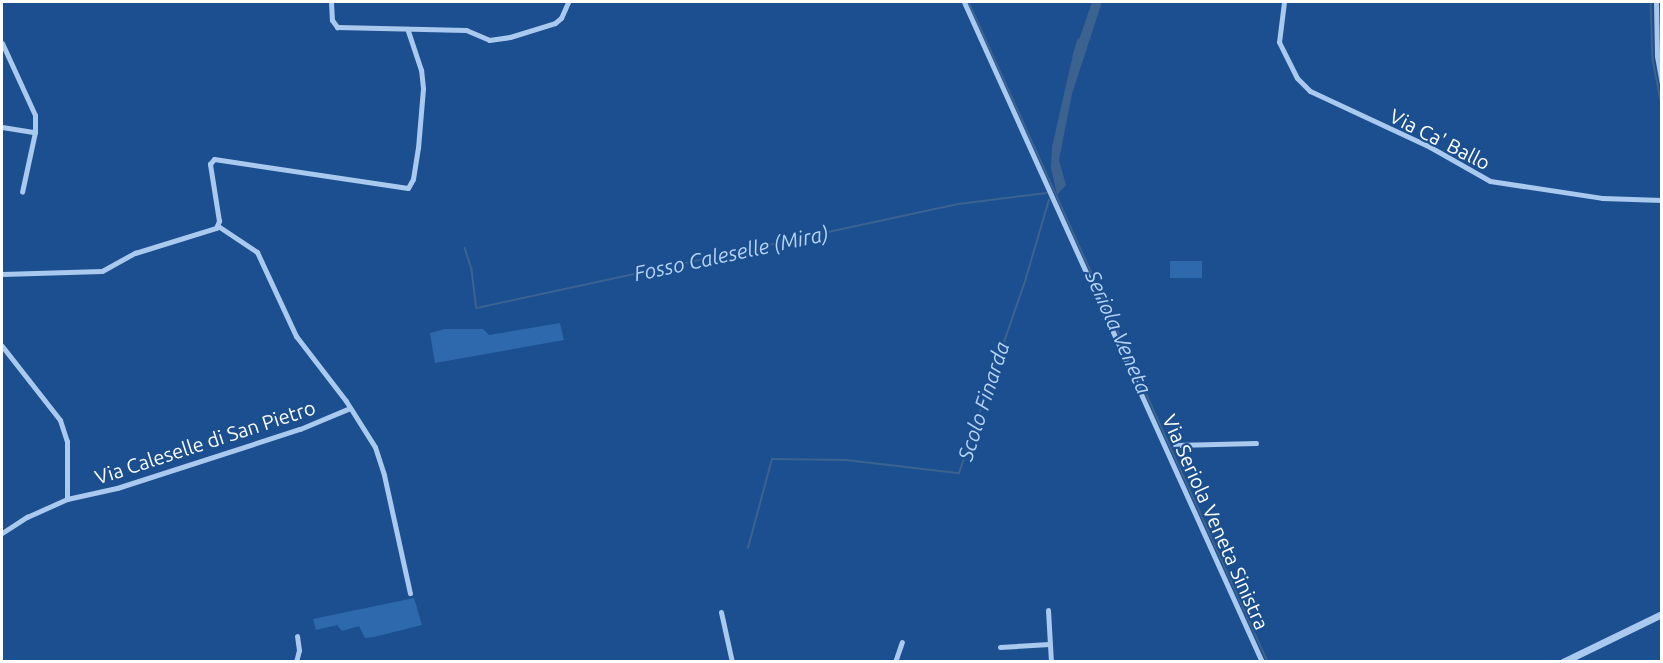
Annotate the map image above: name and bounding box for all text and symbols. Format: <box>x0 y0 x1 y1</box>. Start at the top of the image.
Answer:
street label: Via Ca' Ballo <box>1386 103 1494 175</box>
water label: Fosso Caleselle (Mira) <box>631 220 831 286</box>
water label: Seriola Veneta <box>1081 266 1157 398</box>
water label: Scolo Finarda <box>952 338 1014 464</box>
street label: Via Caleselle di San Pietro <box>92 395 318 489</box>
street label: Via Seriola Veneta Sinistra <box>1158 411 1274 633</box>

